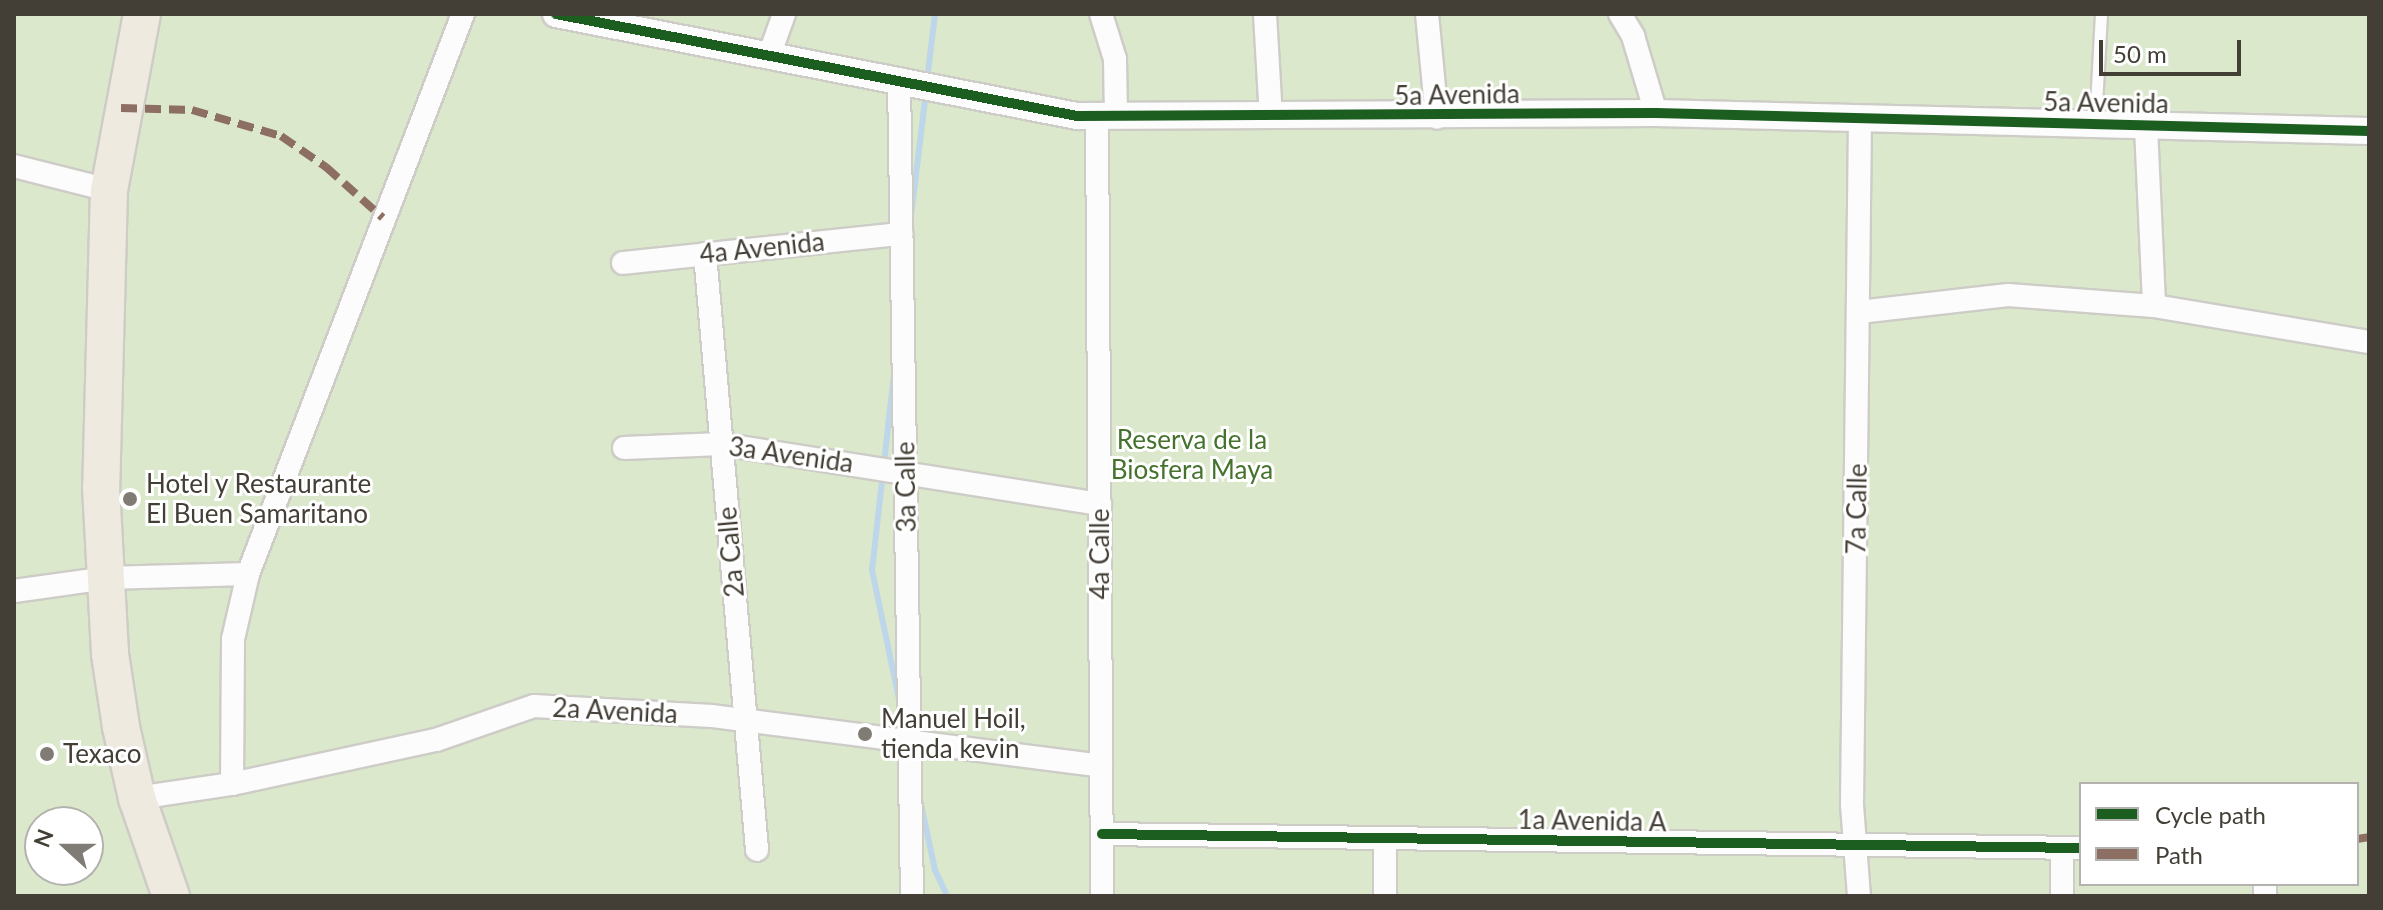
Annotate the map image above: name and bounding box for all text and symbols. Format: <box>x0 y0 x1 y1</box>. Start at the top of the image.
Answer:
scale bar <box>2103 24 2245 74</box>
text: 50 m <box>2113 39 2167 68</box>
street label: 5a Avenida <box>1394 78 1520 112</box>
street label: 5a Avenida <box>2043 86 2169 120</box>
street label: 4a Avenida <box>698 226 826 270</box>
park label: Reserva de la Biosfera Maya <box>1111 424 1273 486</box>
street label: 3a Avenida <box>726 431 856 479</box>
street label: 3a Calle <box>890 441 922 533</box>
street label: 7a Calle <box>1841 463 1873 555</box>
place label: Hotel y Restaurante El Buen Samaritano <box>146 468 372 530</box>
marker: Hotel y Restaurante El Buen Samaritano <box>121 490 139 508</box>
street label: 2a Calle <box>711 505 751 599</box>
street label: 4a Calle <box>1084 509 1116 599</box>
street label: 2a Avenida <box>551 692 679 730</box>
place label: Manuel Hoil, tienda kevin <box>881 703 1026 764</box>
marker: Manuel Hoil, tienda kevin <box>856 725 874 743</box>
place label: Texaco <box>63 738 142 770</box>
marker: Texaco <box>38 745 56 763</box>
legend <box>2079 782 2359 886</box>
text: Cycle path <box>2155 800 2266 829</box>
street label: 1a Avenida A <box>1516 804 1668 838</box>
north arrow <box>24 806 104 886</box>
text: N <box>27 825 59 851</box>
text: Path <box>2155 840 2203 869</box>

